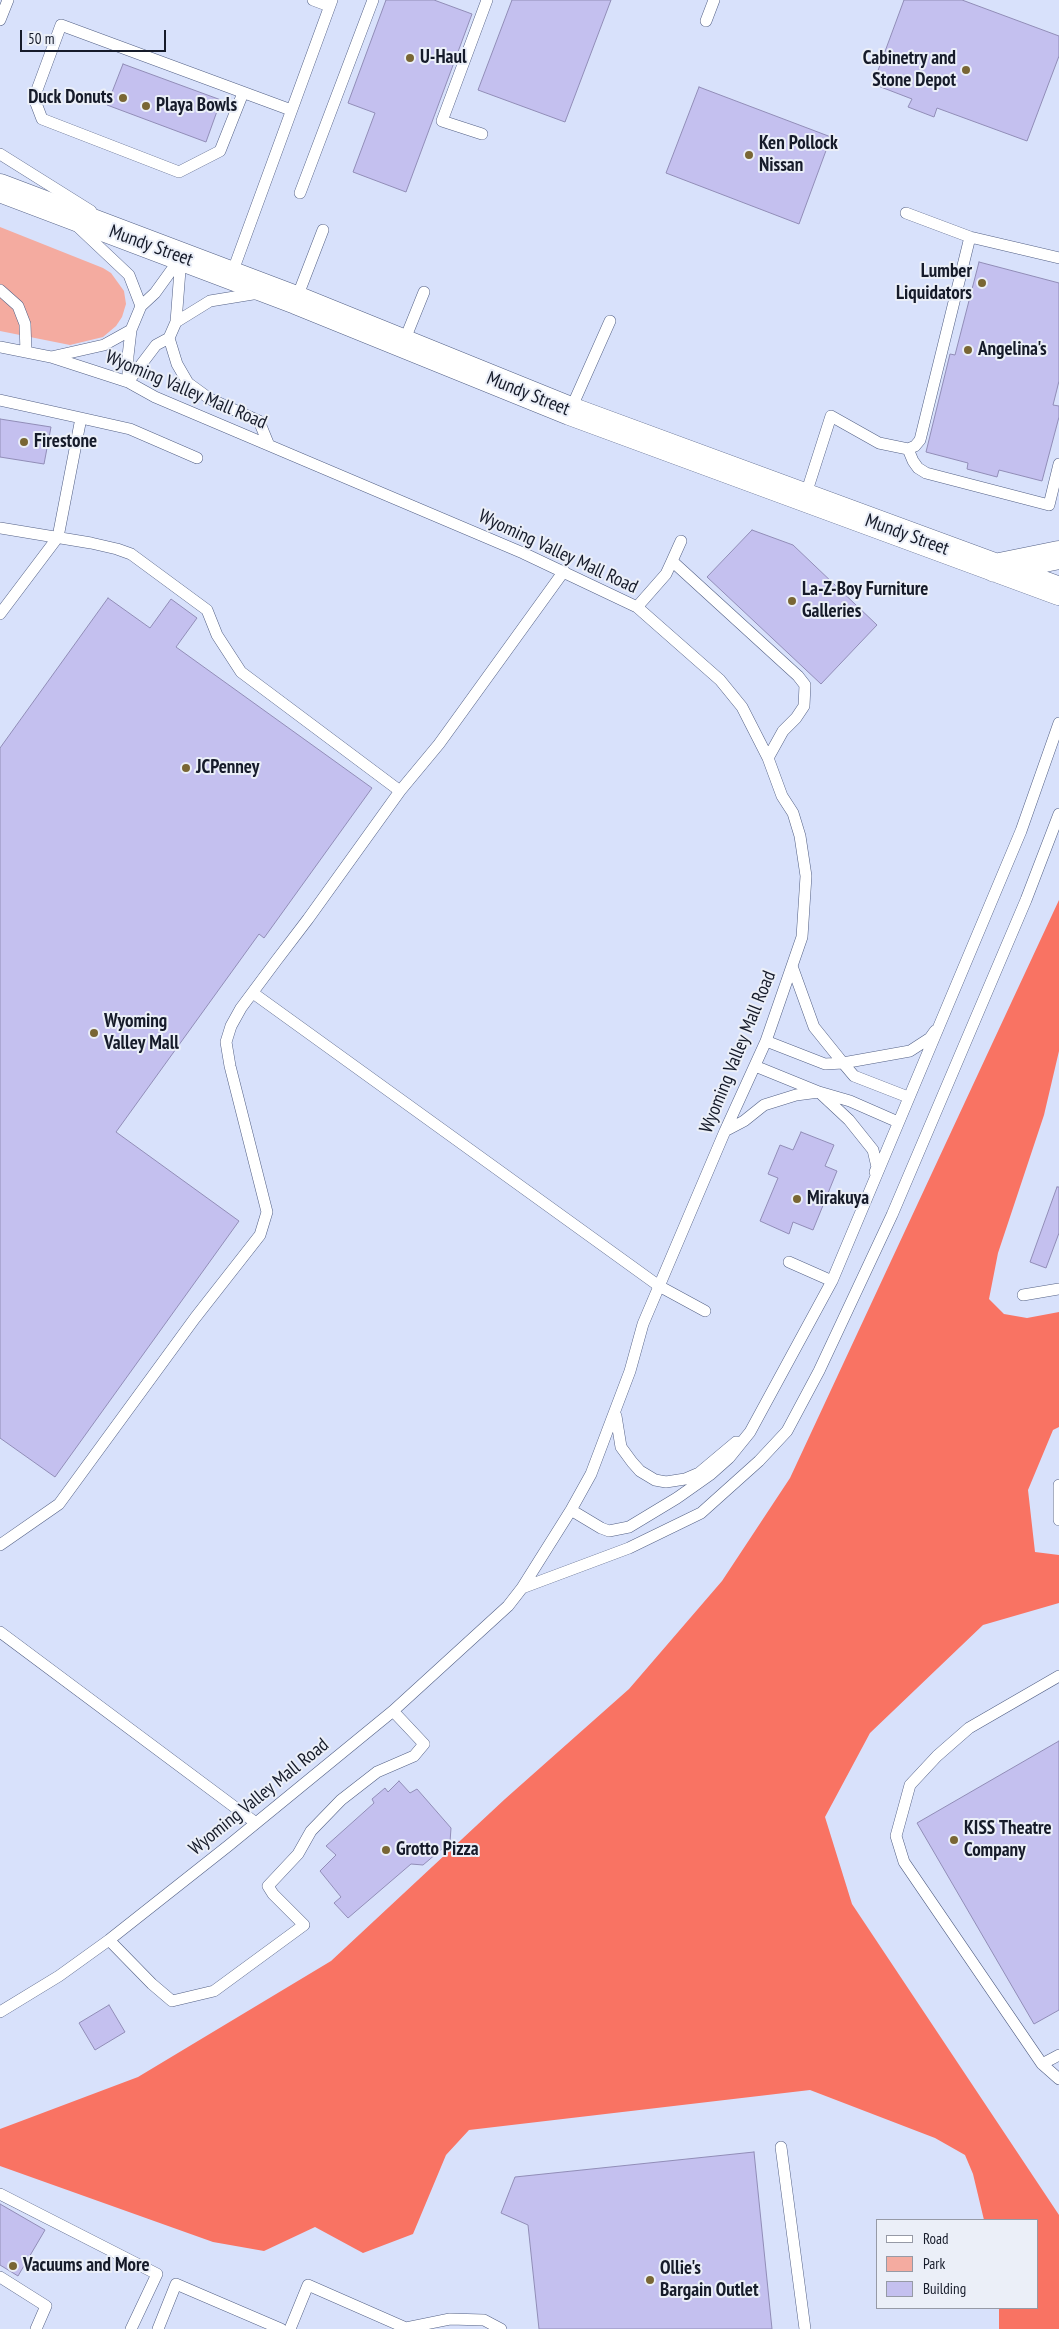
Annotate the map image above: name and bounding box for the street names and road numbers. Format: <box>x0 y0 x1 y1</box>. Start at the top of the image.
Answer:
street label: Mundy Street <box>106 220 196 272</box>
street label: Wyoming Valley Mall Road <box>102 346 270 434</box>
street label: Mundy Street <box>483 367 573 421</box>
street label: Wyoming Valley Mall Road <box>475 505 641 599</box>
street label: Mundy Street <box>862 509 952 561</box>
street label: Wyoming Valley Mall Road <box>695 967 781 1137</box>
street label: Wyoming Valley Mall Road <box>185 1734 333 1860</box>

